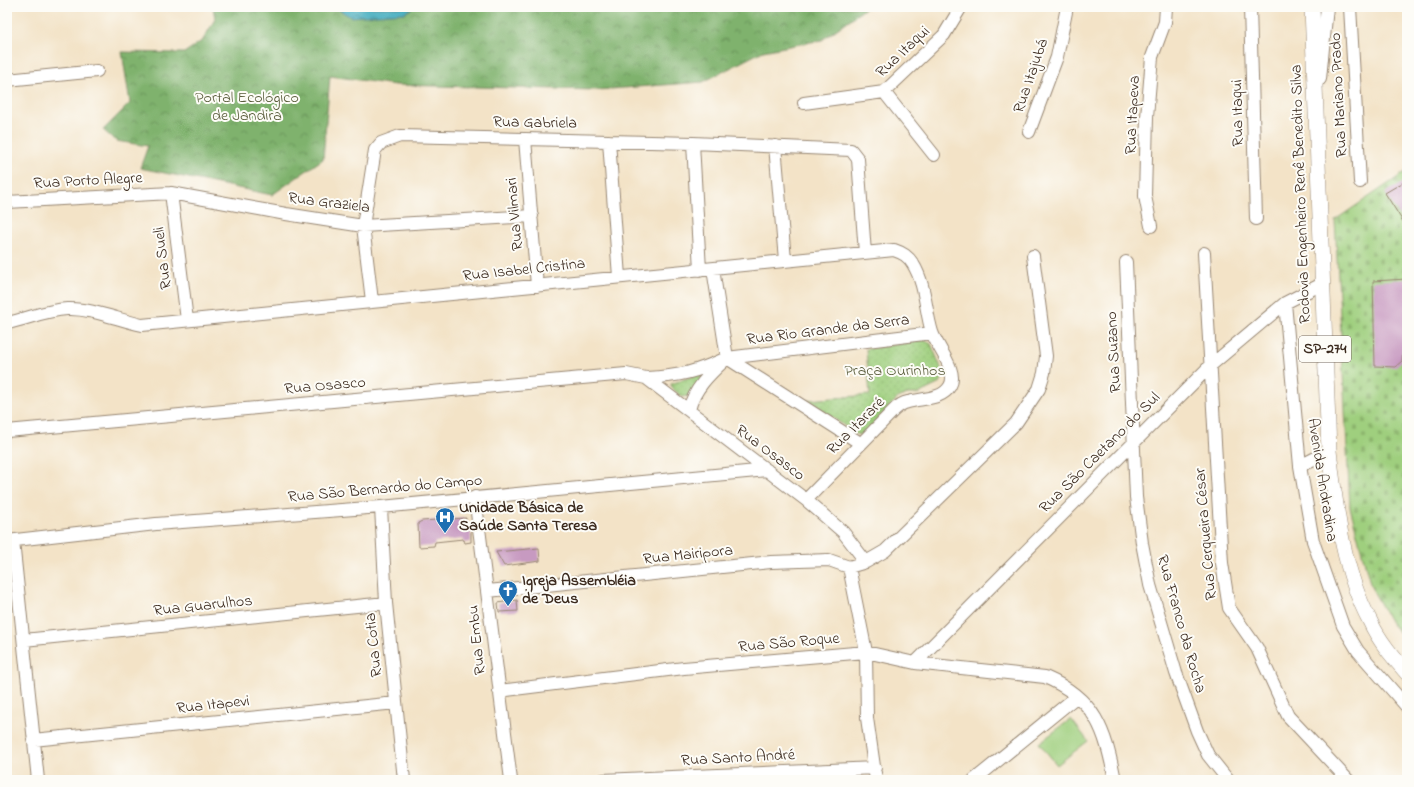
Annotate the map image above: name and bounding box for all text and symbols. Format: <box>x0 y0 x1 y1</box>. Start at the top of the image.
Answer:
street label: Rua Itaqui <box>870 20 936 84</box>
street label: Rua Mariano Prado <box>1324 32 1354 158</box>
street label: Rua Itajubá <box>1007 36 1055 116</box>
street label: Rodovia Engenheiro Renê Benedito Silva <box>1284 64 1318 324</box>
street label: Rua Itapeva <box>1119 75 1147 155</box>
street label: Rua Itaqui <box>1225 79 1251 147</box>
park label: Portal Ecológico de Jandira <box>195 86 299 128</box>
street label: Rua Gabriela <box>493 110 577 136</box>
street label: Rua Porto Alegre <box>33 166 144 196</box>
street label: Rua Vilmari <box>500 176 530 252</box>
street label: Rua Graziela <box>287 186 371 220</box>
street label: Rua Sueli <box>147 225 179 291</box>
street label: Rua Isabel Cristina <box>462 252 586 288</box>
street label: Rua Rio Grande da Serra <box>745 308 911 352</box>
street label: Rua Suzano <box>1100 311 1128 393</box>
road number: SP-274 <box>1299 336 1351 362</box>
park label: Praça Ourinhos <box>844 359 946 383</box>
street label: Rua Osasco <box>283 370 367 402</box>
street label: Rua São Caetano do Sul <box>1034 387 1166 519</box>
street label: Rua Itararé <box>821 391 891 461</box>
street label: Avenida Andradina <box>1300 416 1344 544</box>
street label: Rua Osasco <box>730 419 810 487</box>
street label: Rua Cerqueira César <box>1188 467 1224 601</box>
street label: Rua São Bernardo do Campo <box>287 469 483 509</box>
place label: Unidade Básica de Saúde Santa Teresa <box>459 496 598 538</box>
hospital icon: Unidade Básica de Saúde Santa Teresa <box>434 506 456 534</box>
street label: Rua Mairipora <box>642 538 734 572</box>
street label: Rua Franco da Rocha <box>1150 552 1212 696</box>
place label: Igreja Assembléia de Deus <box>522 569 636 611</box>
church icon: Igreja Assembléia de Deus <box>497 579 519 607</box>
street label: Rua Guarulhos <box>152 589 254 623</box>
street label: Rua Embu <box>461 604 493 676</box>
street label: Rua Cotia <box>359 612 389 678</box>
street label: Rua São Roque <box>737 627 841 659</box>
street label: Rua Itapevi <box>175 689 251 721</box>
street label: Rua Santo André <box>680 743 796 773</box>

